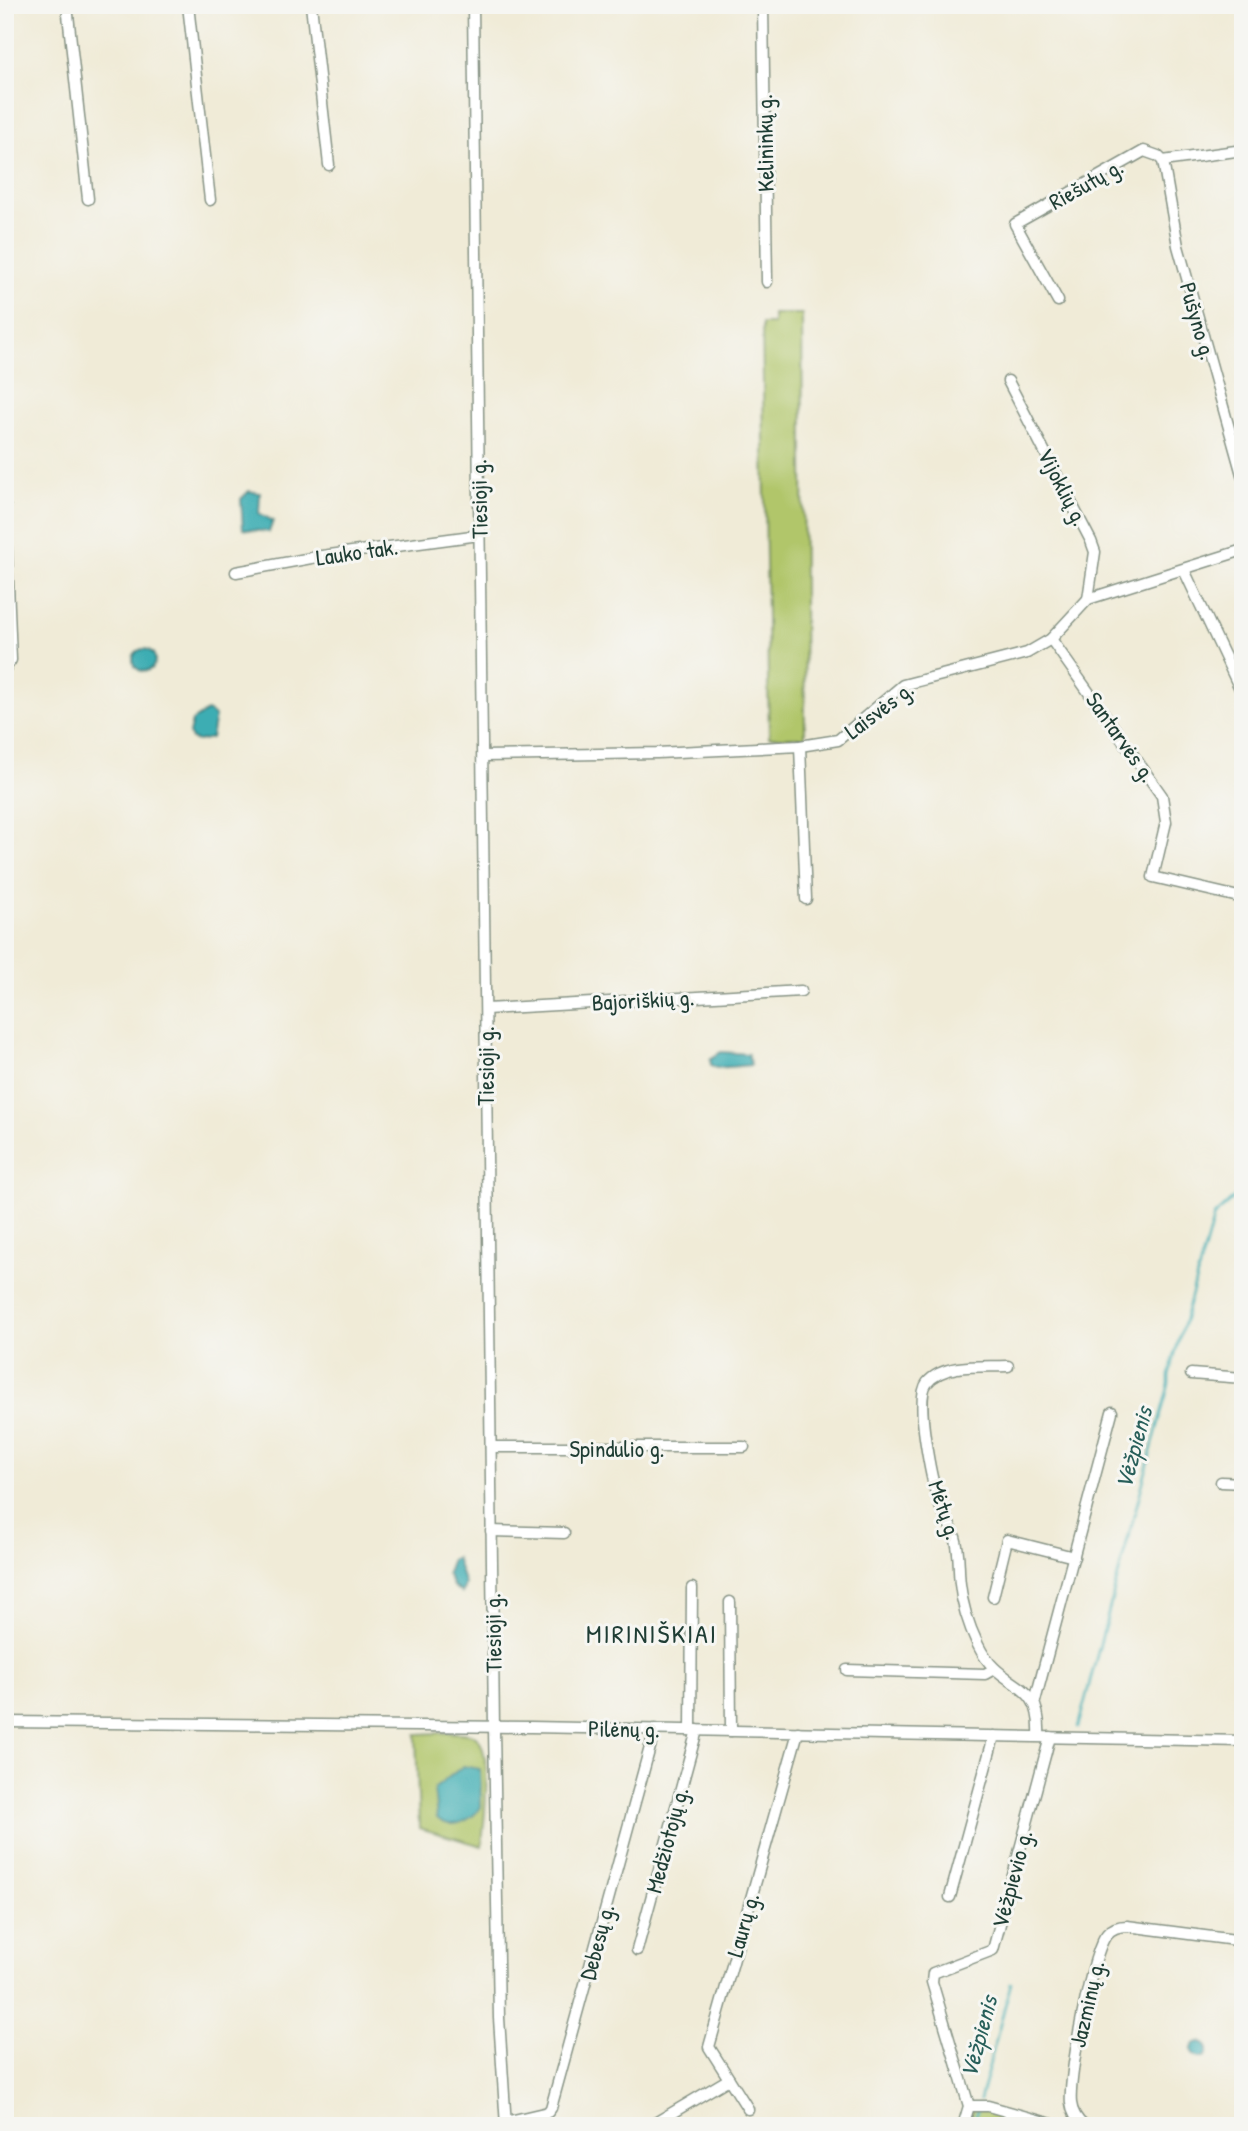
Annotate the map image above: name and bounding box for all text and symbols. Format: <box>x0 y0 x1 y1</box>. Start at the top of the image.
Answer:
street label: Kelininkų g. <box>748 94 781 192</box>
street label: Riešutų g. <box>1043 151 1128 217</box>
street label: Pušyno g. <box>1173 279 1224 363</box>
street label: Vijoklių g. <box>1031 443 1096 531</box>
street label: Tiesioji g. <box>462 459 495 539</box>
street label: Lauko tak. <box>314 530 400 573</box>
street label: Laisvės g. <box>838 673 920 746</box>
street label: Santarvės g. <box>1079 685 1164 788</box>
street label: Bajoriškių g. <box>591 981 695 1018</box>
street label: Tiesioji g. <box>470 1026 501 1106</box>
water label: Vėžpienis <box>1107 1400 1161 1493</box>
street label: Spindulio g. <box>569 1433 665 1464</box>
street label: Mėtų g. <box>921 1476 970 1543</box>
street label: Tiesioji g. <box>476 1593 509 1673</box>
district label: MIRINIŠKIAI <box>586 1616 718 1651</box>
street label: Pilėnų g. <box>588 1712 660 1745</box>
street label: Medžiotojų g. <box>638 1784 696 1896</box>
street label: Vėžpievio g. <box>984 1826 1039 1931</box>
street label: Laurų g. <box>719 1889 766 1961</box>
street label: Debesų g. <box>572 1901 621 1983</box>
street label: Jazminų g. <box>1061 1957 1112 2050</box>
water label: Vėžpienis <box>952 1989 1006 2082</box>

